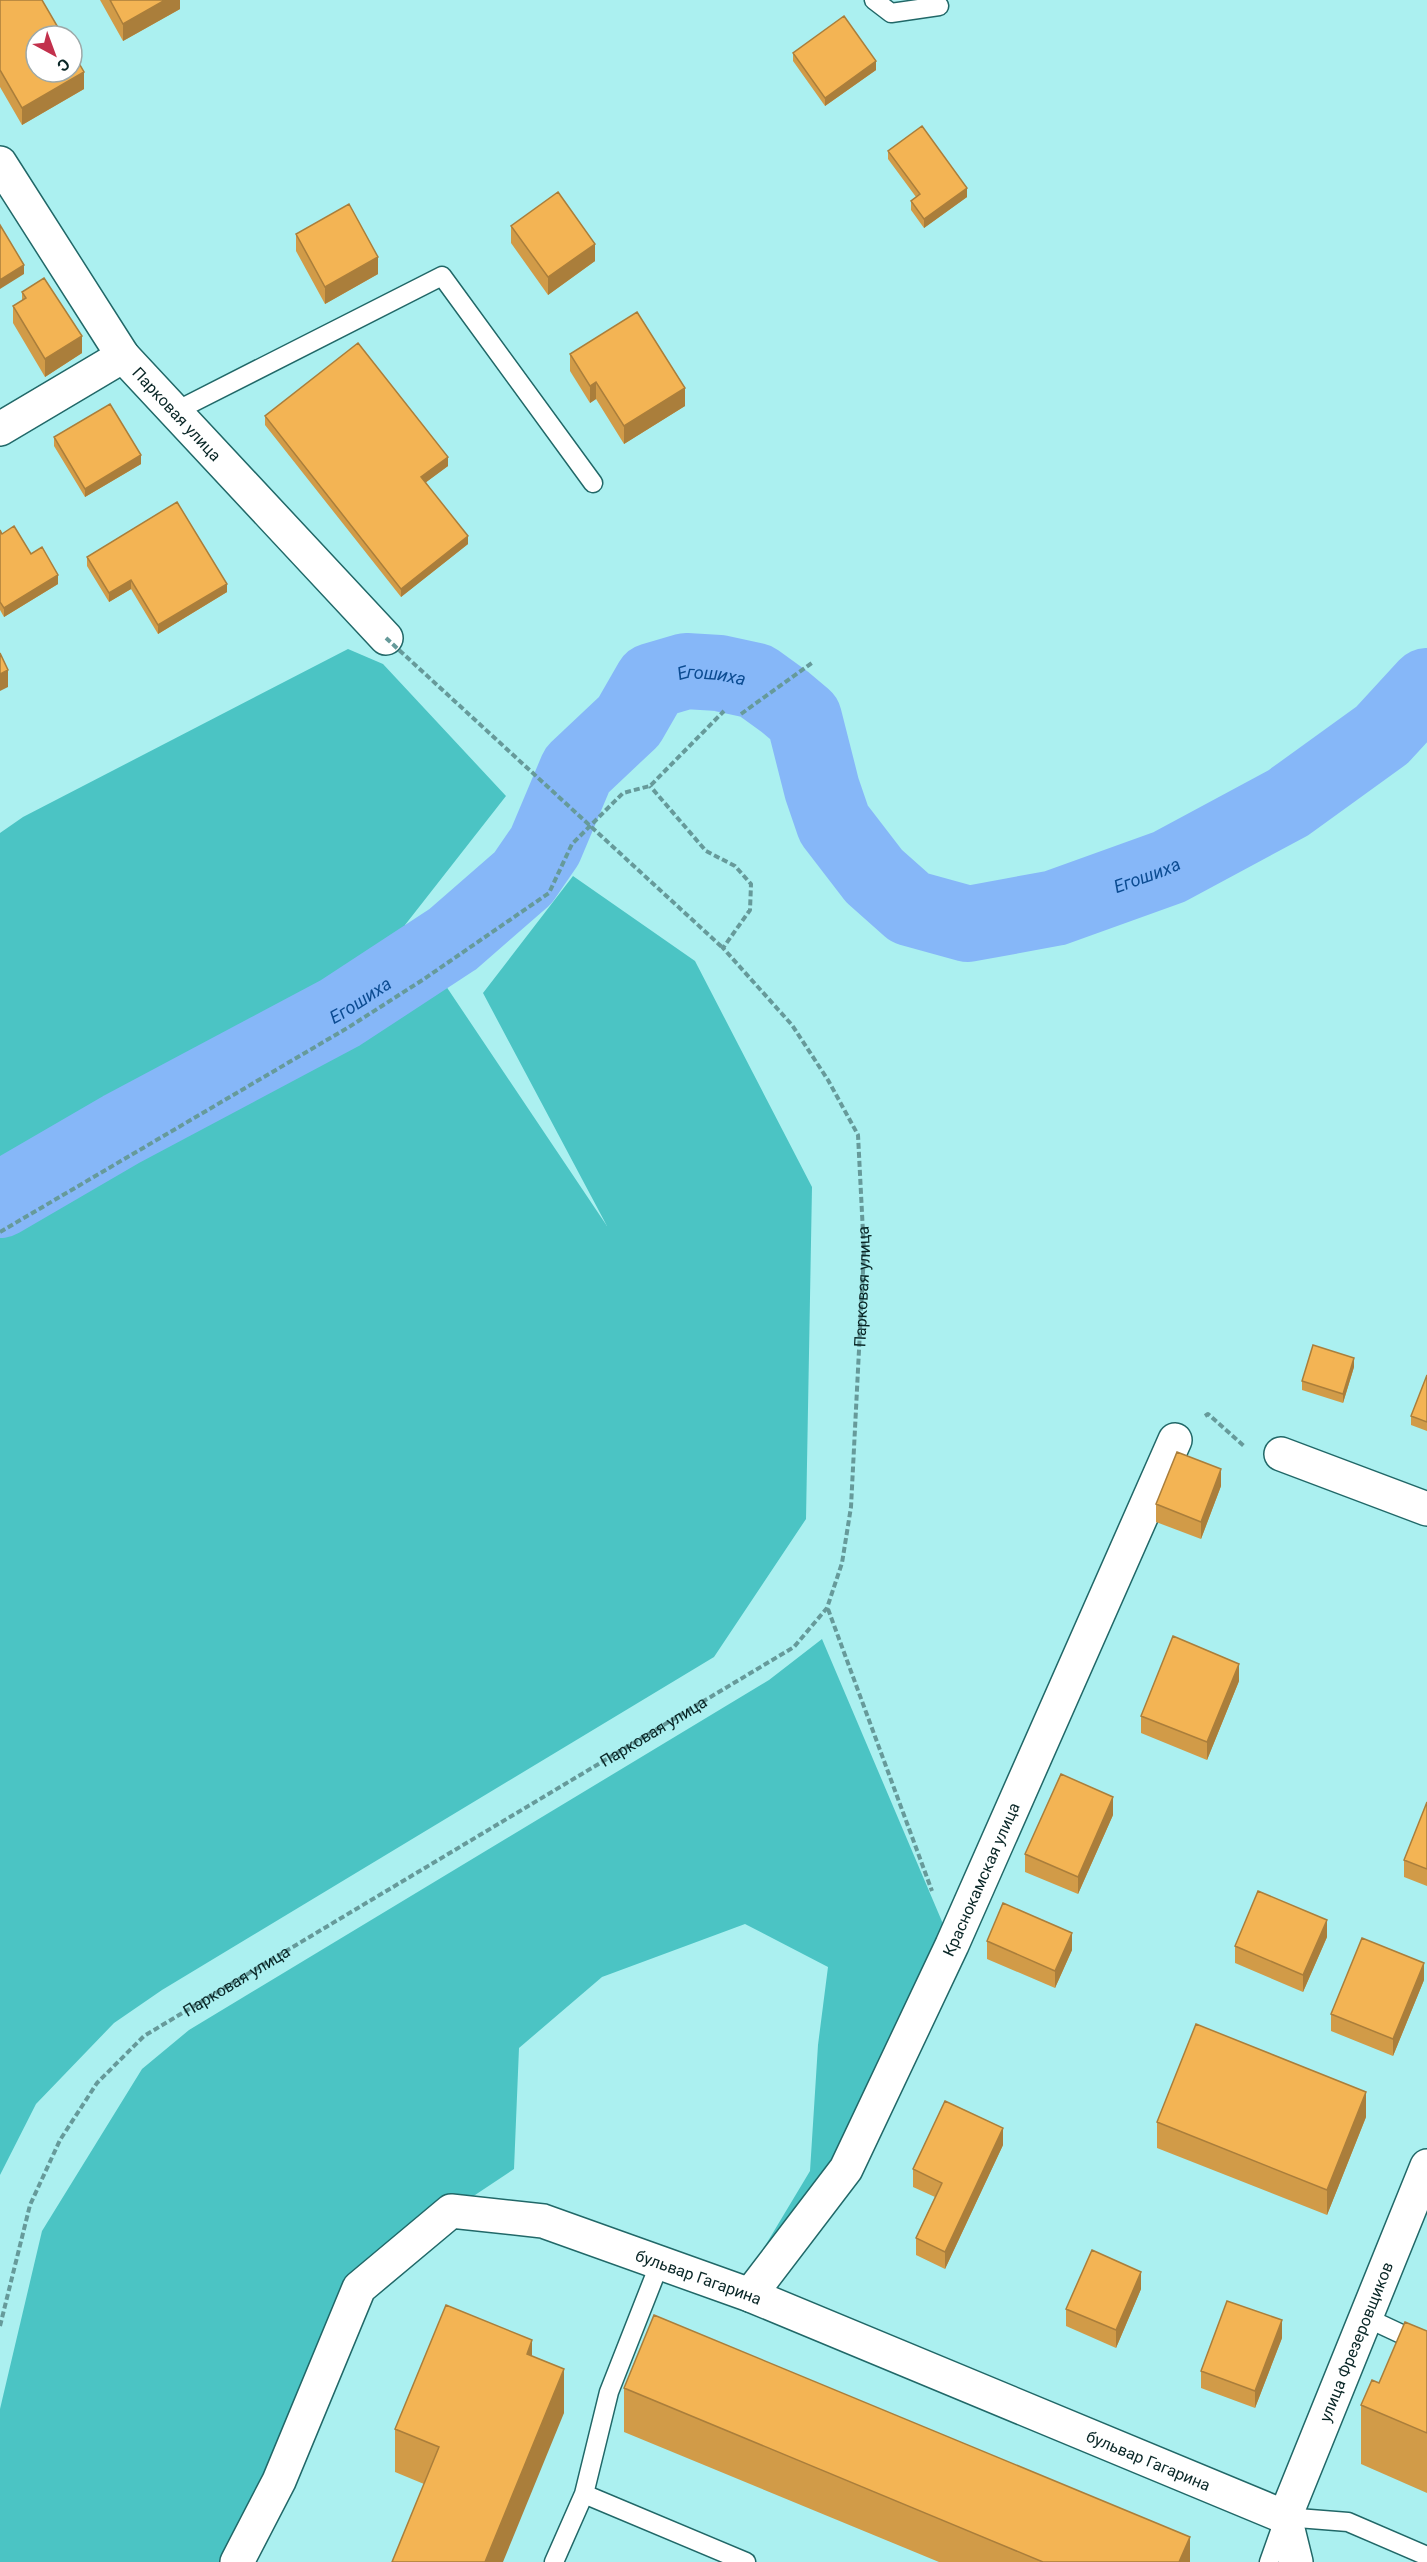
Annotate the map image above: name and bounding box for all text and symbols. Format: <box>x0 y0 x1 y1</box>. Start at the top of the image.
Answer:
north arrow <box>24 24 84 84</box>
text: С <box>53 54 74 76</box>
street label: Парковая улица <box>129 363 225 465</box>
water label: Егошиха <box>674 660 748 689</box>
water label: Егошиха <box>1110 853 1184 897</box>
water label: Егошиха <box>326 972 395 1027</box>
street label: Парковая улица <box>850 1226 874 1348</box>
street label: Парковая улица <box>596 1692 710 1771</box>
street label: Краснокамская улица <box>939 1799 1023 1959</box>
street label: Парковая улица <box>179 1942 293 2020</box>
street label: бульвар Гагарина <box>633 2245 764 2308</box>
street label: улица Фрезеровщиков <box>1315 2259 1397 2425</box>
street label: бульвар Гагарина <box>1084 2426 1213 2495</box>

